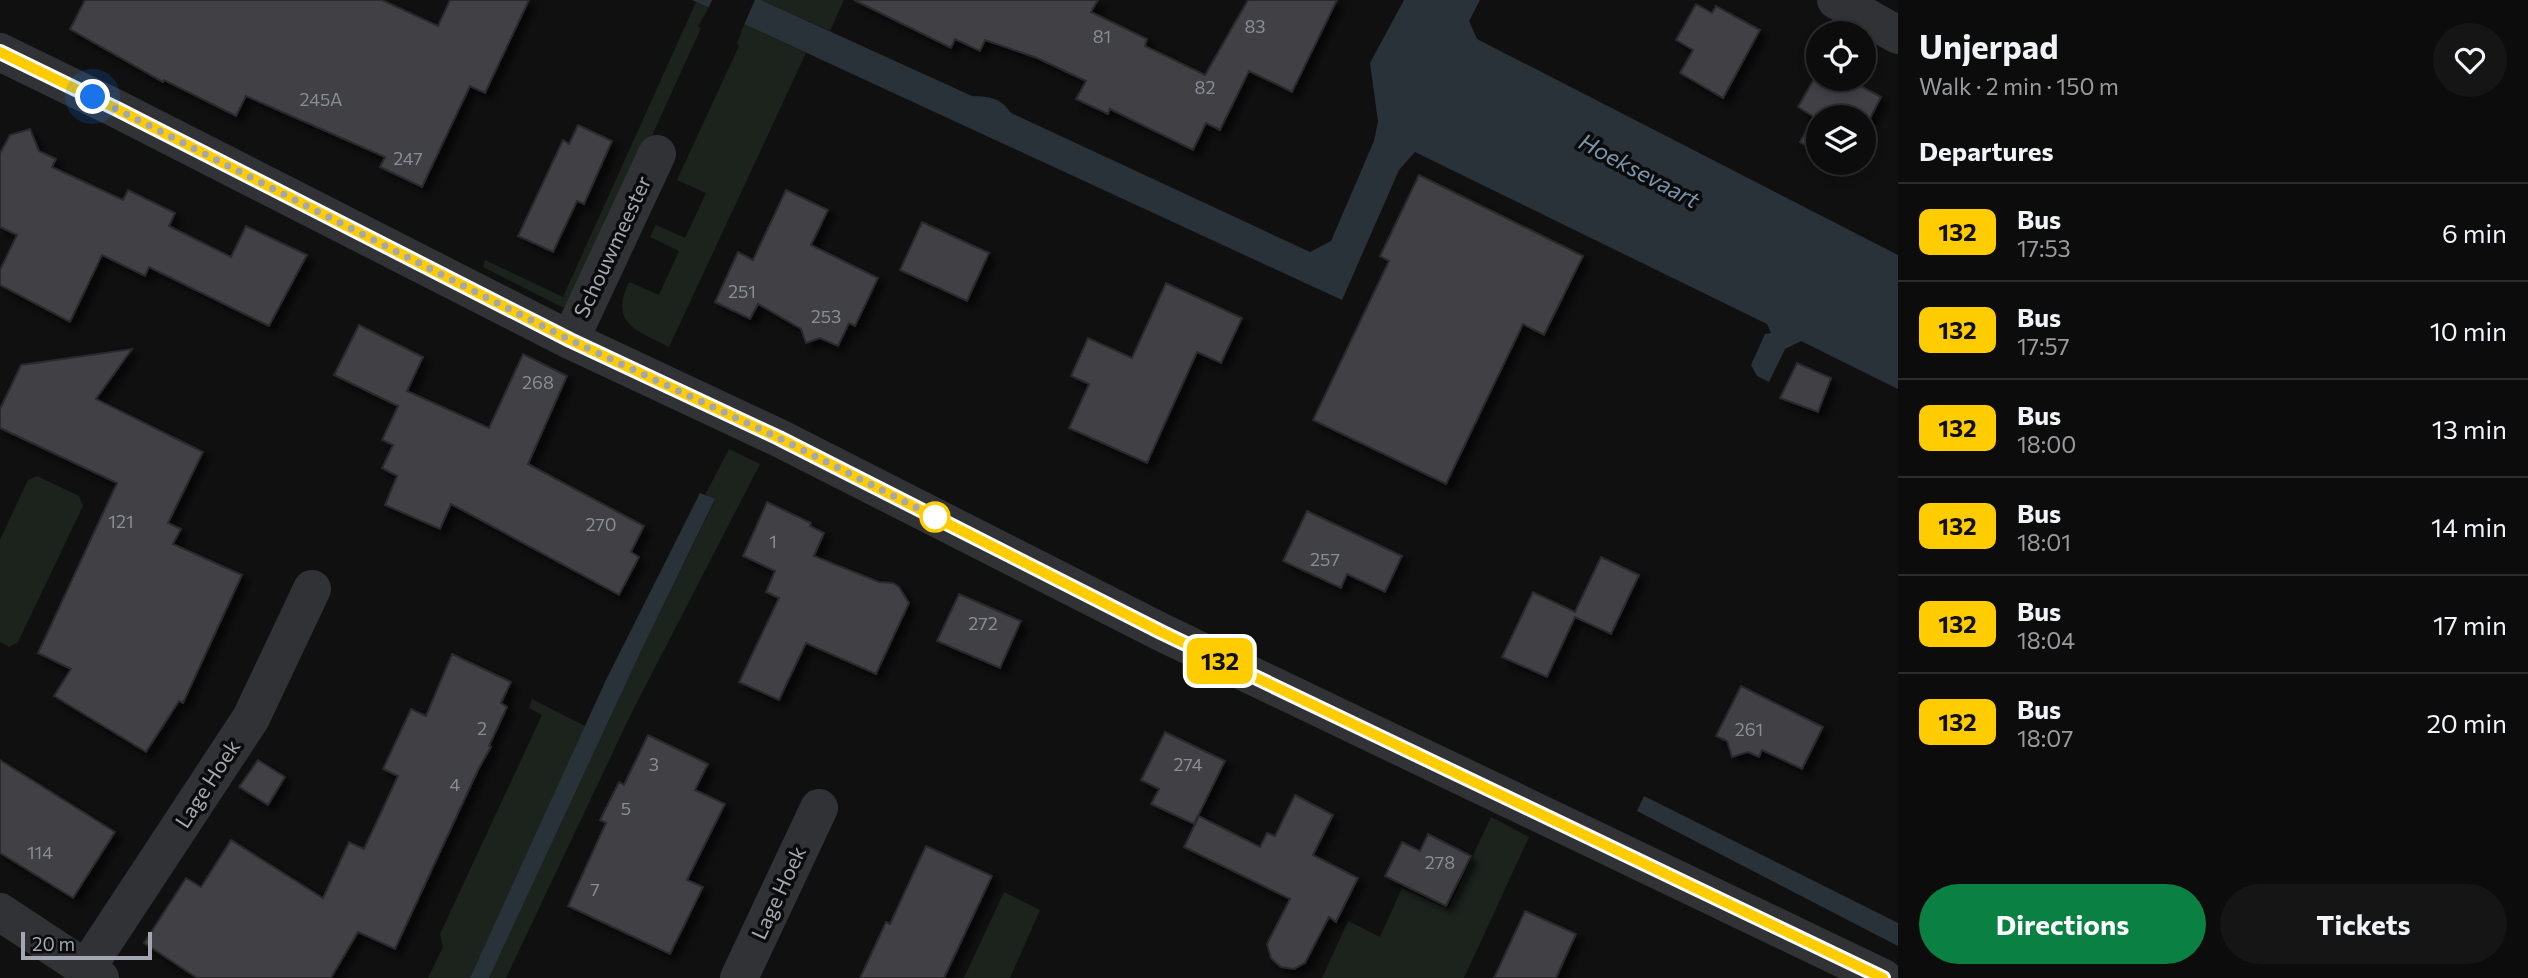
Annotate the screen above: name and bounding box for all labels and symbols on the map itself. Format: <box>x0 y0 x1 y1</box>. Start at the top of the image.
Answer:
house number: 83 <box>1244 15 1266 37</box>
house number: 81 <box>1093 25 1111 47</box>
house number: 82 <box>1195 76 1215 98</box>
your location <box>75 79 110 114</box>
house number: 245A <box>300 88 342 110</box>
water label: Hoeksevaart <box>1575 127 1705 214</box>
house number: 247 <box>393 147 423 169</box>
street label: Schouwmeester <box>568 171 655 321</box>
house number: 251 <box>728 280 756 302</box>
house number: 253 <box>811 305 841 327</box>
house number: 268 <box>522 371 554 393</box>
unlabelled marker <box>920 502 950 532</box>
house number: 121 <box>108 510 134 532</box>
house number: 270 <box>585 513 617 535</box>
house number: 1 <box>769 530 777 552</box>
house number: 257 <box>1310 548 1340 570</box>
house number: 272 <box>968 612 998 634</box>
line badge: 132 <box>1180 638 1260 684</box>
house number: 2 <box>477 717 487 739</box>
house number: 261 <box>1735 718 1763 740</box>
street label: Lage Hoek <box>169 734 244 832</box>
house number: 3 <box>649 753 659 775</box>
house number: 274 <box>1173 753 1203 775</box>
house number: 4 <box>450 773 461 795</box>
house number: 5 <box>621 797 631 819</box>
house number: 114 <box>27 841 53 863</box>
street label: Lage Hoek <box>745 842 810 943</box>
house number: 278 <box>1425 851 1455 873</box>
house number: 7 <box>590 878 600 900</box>
scale bar <box>21 929 152 961</box>

